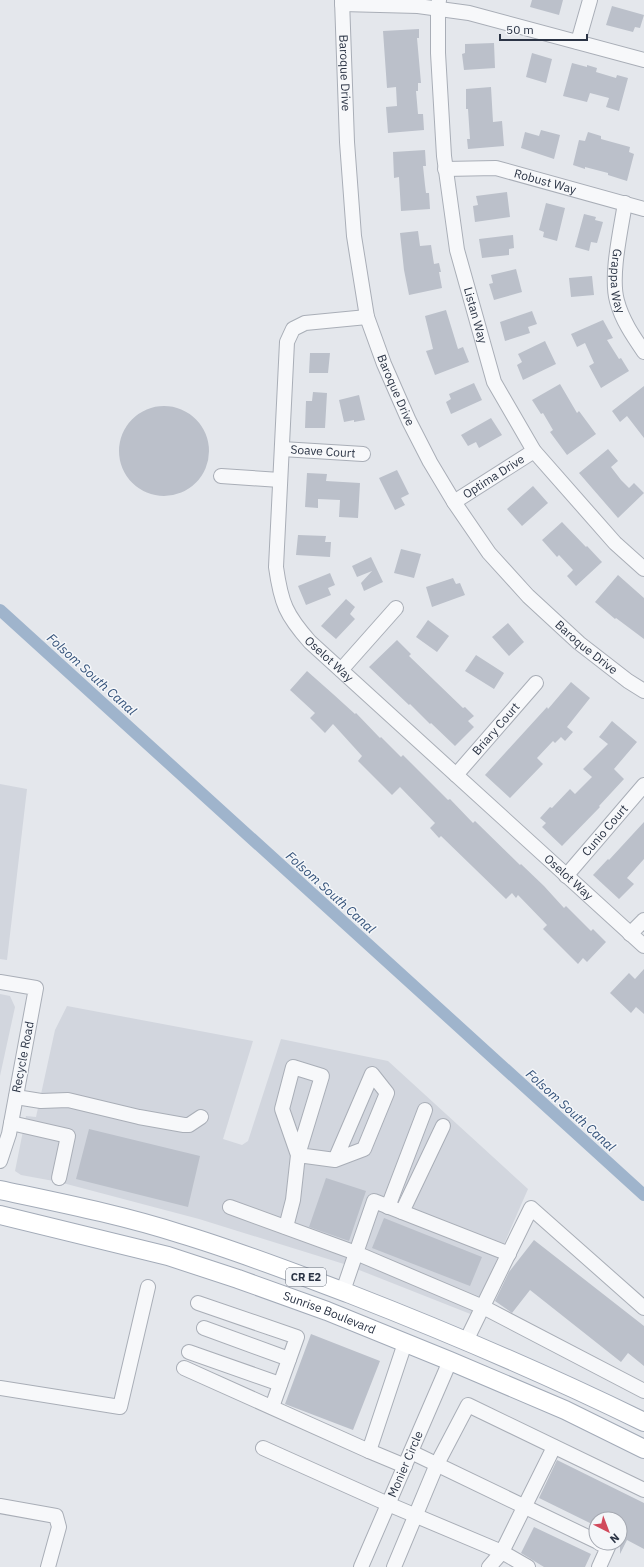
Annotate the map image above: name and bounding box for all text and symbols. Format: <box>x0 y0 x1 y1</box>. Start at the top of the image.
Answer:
scale bar <box>500 16 587 42</box>
text: 50 m <box>506 22 534 37</box>
street label: Baroque Drive <box>336 34 354 112</box>
street label: Robust Way <box>513 165 578 197</box>
street label: Grappa Way <box>608 248 629 316</box>
street label: Listan Way <box>461 285 491 345</box>
street label: Baroque Drive <box>374 352 418 429</box>
street label: Soave Court <box>290 442 356 461</box>
street label: Optima Drive <box>460 451 527 502</box>
street label: Baroque Drive <box>552 617 621 677</box>
water label: Folsom South Canal <box>43 630 140 719</box>
street label: Oselot Way <box>301 633 357 685</box>
street label: Briary Court <box>469 699 523 758</box>
street label: Cunio Court <box>578 801 631 859</box>
water label: Folsom South Canal <box>282 848 379 937</box>
street label: Oselot Way <box>541 851 596 903</box>
street label: Recycle Road <box>8 1020 37 1094</box>
water label: Folsom South Canal <box>522 1066 619 1155</box>
road number: CR E2 <box>286 1268 326 1286</box>
street label: Sunrise Boulevard <box>281 1288 378 1337</box>
street label: Monier Circle <box>384 1428 426 1500</box>
north arrow <box>588 1511 628 1551</box>
text: N <box>607 1531 622 1546</box>

